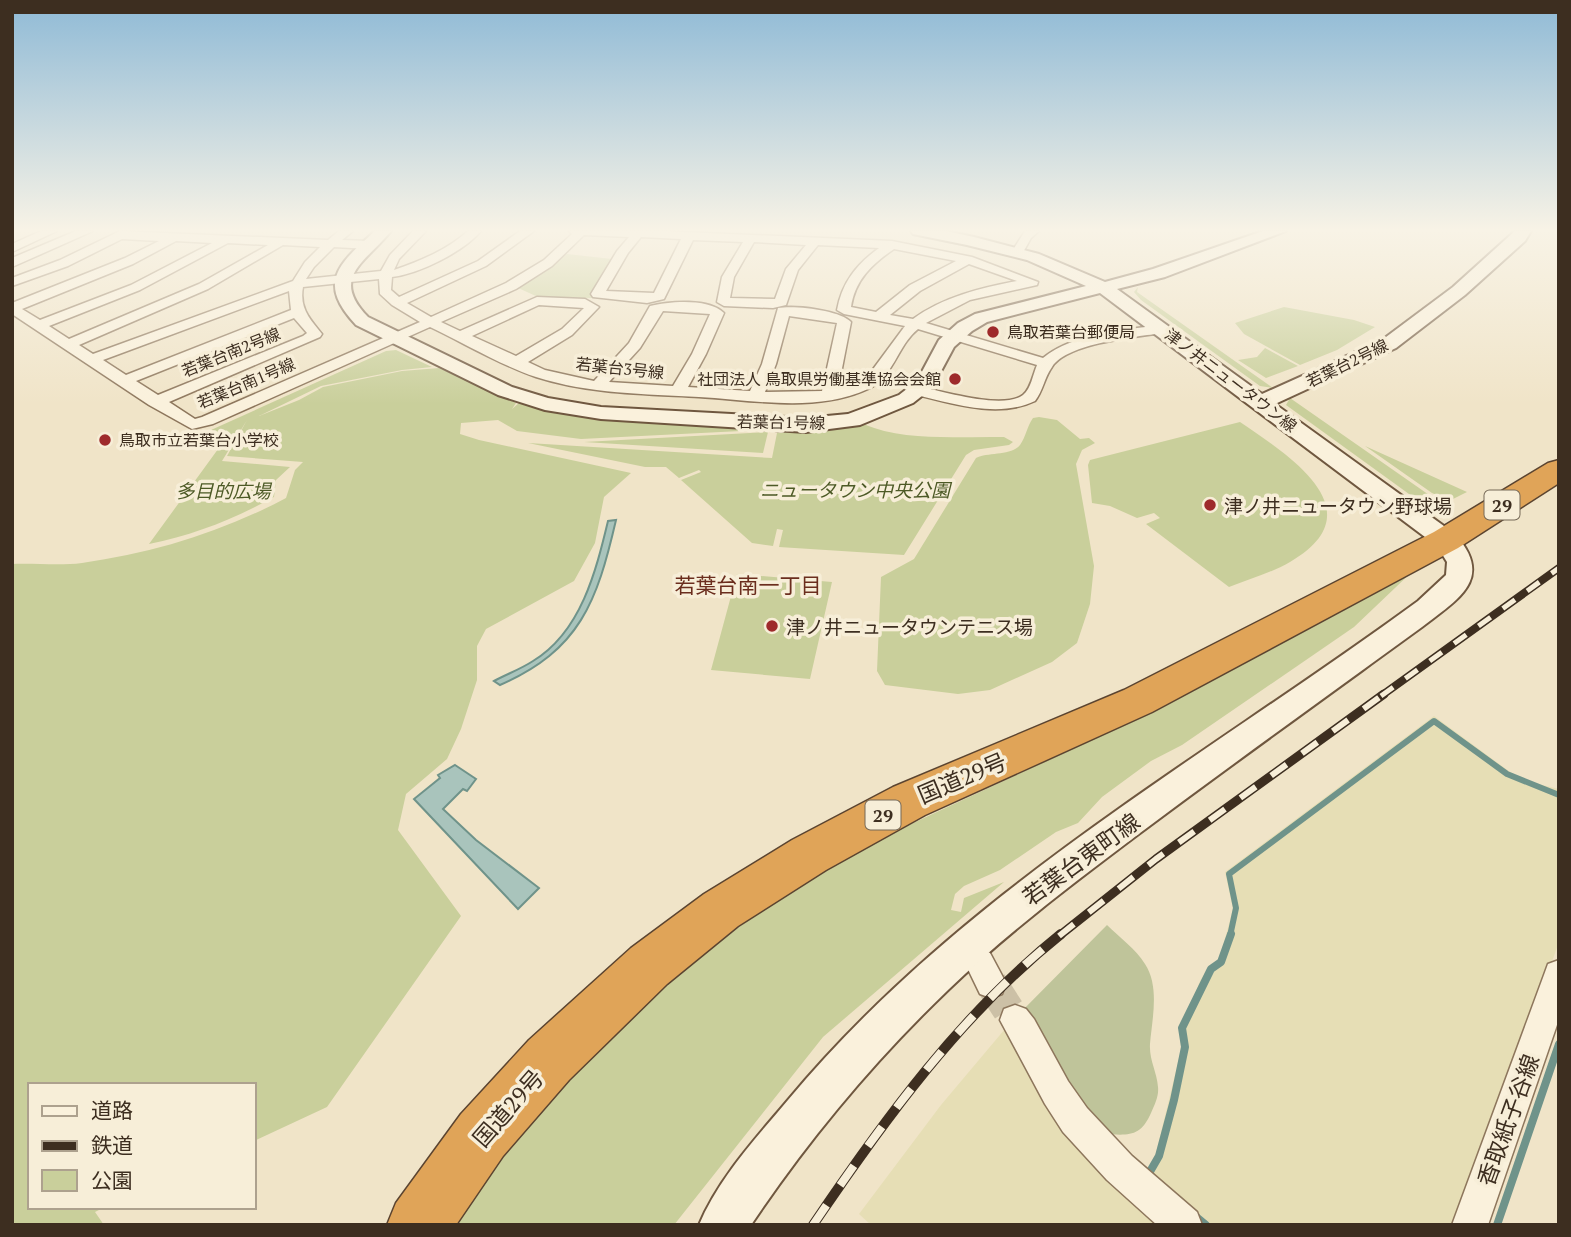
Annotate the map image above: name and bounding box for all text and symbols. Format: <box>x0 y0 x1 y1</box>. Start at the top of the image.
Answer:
place label: 鳥取若葉台郵便局 <box>1007 321 1135 343</box>
street label: 若葉台南2号線 <box>178 322 284 382</box>
street label: 津ノ井ニュータウン線 <box>1160 323 1302 437</box>
marker: 鳥取若葉台郵便局 <box>985 324 1001 340</box>
street label: 若葉台2号線 <box>1302 334 1392 392</box>
street label: 若葉台南1号線 <box>194 352 298 414</box>
street label: 若葉台3号線 <box>575 352 665 384</box>
place label: 社団法人 鳥取県労働基準協会会館 <box>697 368 941 390</box>
marker: 社団法人 鳥取県労働基準協会会館 <box>947 371 963 387</box>
street label: 若葉台1号線 <box>737 410 825 434</box>
place label: 鳥取市立若葉台小学校 <box>119 429 279 451</box>
marker: 鳥取市立若葉台小学校 <box>97 432 113 448</box>
park label: ニュータウン中央公園 <box>760 477 953 502</box>
park label: 多目的広場 <box>175 478 272 503</box>
road number: 29 <box>1484 490 1520 520</box>
place label: 津ノ井ニュータウン野球場 <box>1224 493 1452 518</box>
marker: 津ノ井ニュータウン野球場 <box>1202 497 1218 513</box>
district label: 若葉台南一丁目 <box>675 571 822 599</box>
place label: 津ノ井ニュータウンテニス場 <box>786 614 1033 639</box>
marker: 津ノ井ニュータウンテニス場 <box>764 618 780 634</box>
street label: 国道29号 <box>913 745 1011 811</box>
road number: 29 <box>866 800 900 830</box>
street label: 若葉台東町線 <box>1016 806 1146 912</box>
street label: 香取紙子谷線 <box>1470 1050 1546 1190</box>
street label: 国道29号 <box>466 1063 550 1153</box>
legend <box>28 1083 256 1209</box>
text: 道路 <box>91 1096 133 1124</box>
text: 鉄道 <box>91 1131 133 1159</box>
text: 公園 <box>91 1166 133 1194</box>

